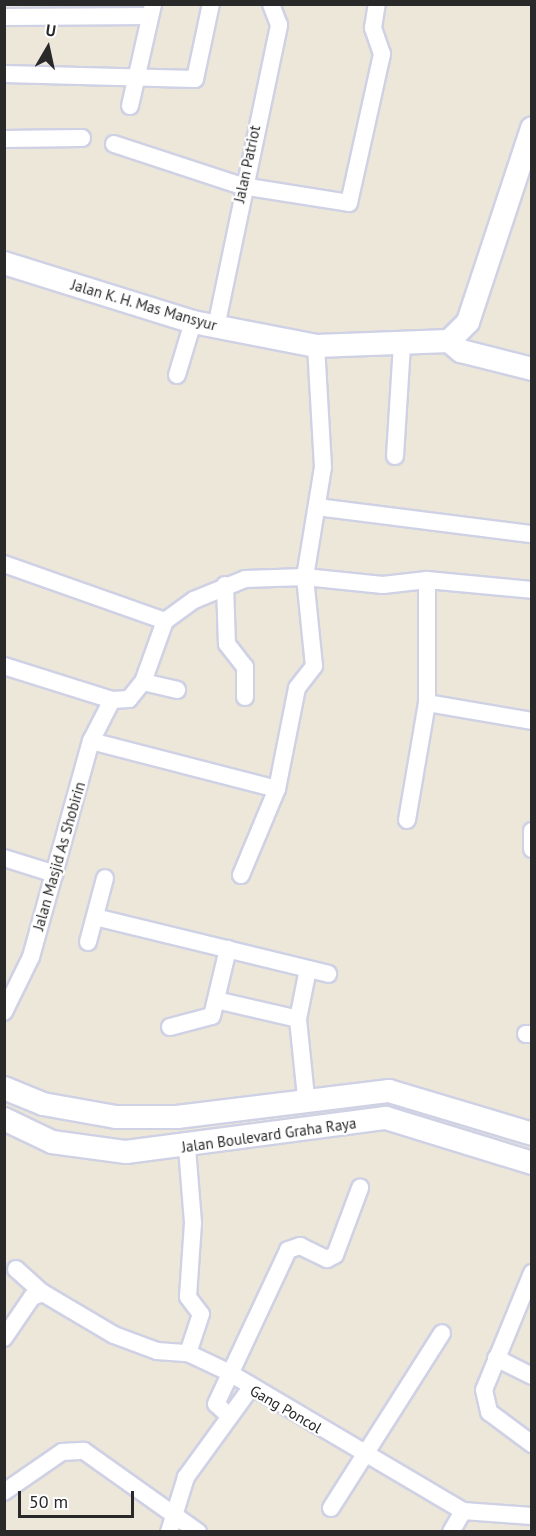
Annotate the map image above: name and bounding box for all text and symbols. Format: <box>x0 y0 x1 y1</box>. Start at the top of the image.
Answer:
north arrow <box>18 18 78 78</box>
text: U <box>44 20 57 41</box>
street label: Jalan Patriot <box>230 124 264 204</box>
street label: Jalan K. H. Mas Mansyur <box>68 275 220 335</box>
street label: Jalan Masjid As Shobirin <box>29 779 89 933</box>
street label: Jalan Boulevard Graha Raya <box>180 1114 358 1156</box>
street label: Gang Poncol <box>247 1381 325 1437</box>
scale bar <box>21 1479 136 1517</box>
text: 50 m <box>29 1490 68 1513</box>

